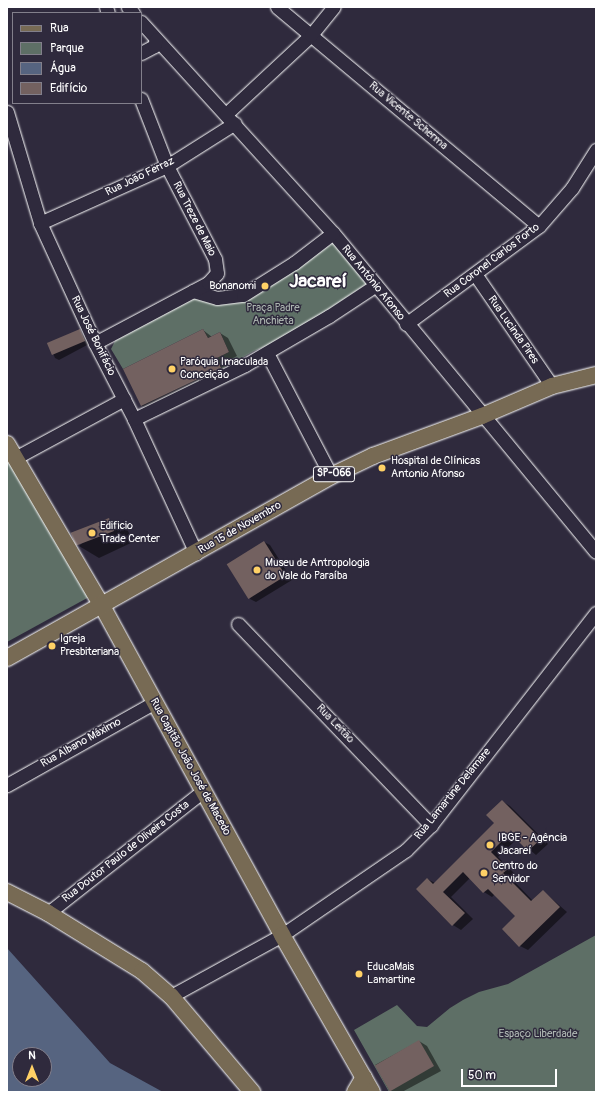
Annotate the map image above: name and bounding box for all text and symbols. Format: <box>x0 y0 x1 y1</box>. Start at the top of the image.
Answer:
legend <box>12 12 142 104</box>
text: Rua <box>50 21 69 36</box>
text: Parque <box>50 41 84 56</box>
text: Água <box>50 61 76 76</box>
street label: Rua Vicente Scherma <box>366 79 450 153</box>
text: Edifício <box>50 81 87 96</box>
street label: Rua João Ferraz <box>103 155 177 199</box>
street label: Rua Treze de Maio <box>169 179 219 259</box>
street label: Rua Coronel Carlos Porto <box>442 221 542 301</box>
street label: Rua Antônio Afonso <box>339 243 407 323</box>
district label: Jacareí <box>289 271 347 293</box>
place label: Bonanomi <box>209 279 256 293</box>
marker: Bonanomi <box>259 280 271 292</box>
street label: Rua José Bonifácio <box>68 294 118 378</box>
street label: Rua Lucinda Pires <box>485 294 541 366</box>
park label: Praça Padre Anchieta <box>246 302 300 328</box>
place label: Paróquia Imaculada Conceição <box>180 356 268 382</box>
marker: Paróquia Imaculada Conceição <box>167 364 177 374</box>
place label: Hospital de Clínicas Antonio Afonso <box>391 455 480 481</box>
marker: Hospital de Clínicas Antonio Afonso <box>376 462 388 474</box>
road number: SP-066 <box>312 466 356 482</box>
street label: Rua 15 de Novembro <box>196 499 284 557</box>
place label: Edificio Trade Center <box>100 520 160 546</box>
marker: Edificio Trade Center <box>87 528 97 538</box>
place label: Museu de Antropologia do Vale do Paraíba <box>265 557 370 583</box>
marker: Museu de Antropologia do Vale do Paraíba <box>252 565 262 575</box>
place label: Igreja Presbiteriana <box>60 633 119 659</box>
marker: Igreja Presbiteriana <box>47 641 57 651</box>
street label: Rua Capitão João José de Macedo <box>147 696 233 838</box>
street label: Rua Leitão <box>313 702 357 746</box>
street label: Rua Albano Máximo <box>38 715 124 771</box>
street label: Rua Lamartine Delamare <box>412 746 494 842</box>
street label: Rua Doutor Paulo de Oliveira Costa <box>60 798 192 906</box>
place label: IBGE - Agência Jacareí <box>498 832 567 858</box>
marker: IBGE - Agência Jacareí <box>485 840 495 850</box>
place label: Centro do Servidor <box>492 860 538 886</box>
marker: Centro do Servidor <box>479 868 489 878</box>
place label: EducaMais Lamartine <box>367 961 415 987</box>
marker: EducaMais Lamartine <box>354 969 364 979</box>
park label: Espaço Liberdade <box>498 1027 578 1041</box>
north arrow <box>12 1047 52 1087</box>
text: N <box>28 1049 36 1062</box>
scale bar <box>463 1061 559 1087</box>
text: 50 m <box>468 1068 496 1083</box>

